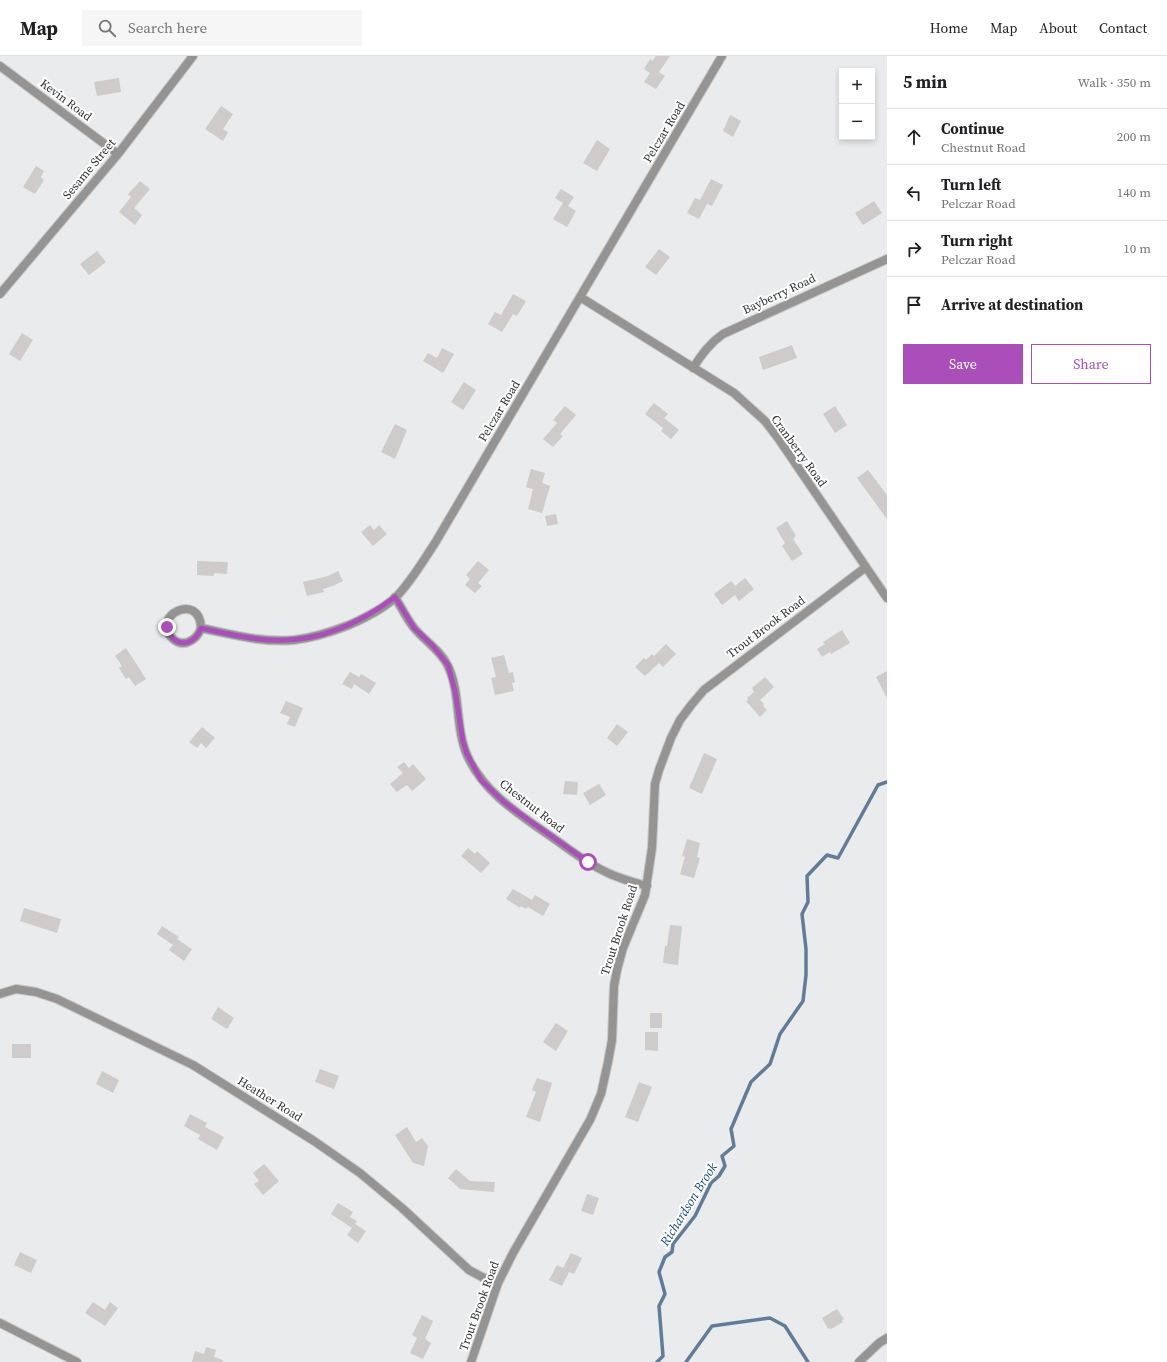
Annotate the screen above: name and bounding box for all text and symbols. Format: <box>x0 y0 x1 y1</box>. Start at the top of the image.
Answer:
search box <box>82 10 362 46</box>
text: Map <box>20 15 58 41</box>
icon: search <box>96 17 118 39</box>
text: Search here <box>128 17 207 38</box>
text: Home <box>930 18 968 38</box>
text: Map <box>990 18 1017 38</box>
text: About <box>1039 18 1077 38</box>
text: Contact <box>1099 18 1147 38</box>
map controls <box>839 68 875 140</box>
button: + <box>839 68 875 104</box>
text: 5 min <box>903 70 947 94</box>
text: Walk · 350 m <box>1078 74 1151 91</box>
street label: Kevin Road <box>37 75 95 125</box>
street label: Pelczar Road <box>639 98 689 166</box>
button: − <box>839 104 875 140</box>
text: Continue <box>941 118 1004 139</box>
icon: ahead <box>903 126 925 148</box>
text: 200 m <box>1117 128 1151 145</box>
street label: Sesame Street <box>59 135 119 203</box>
text: Chestnut Road <box>941 139 1026 156</box>
text: Turn left <box>941 174 1001 195</box>
icon: left <box>903 182 925 204</box>
text: 140 m <box>1117 184 1151 201</box>
text: Pelczar Road <box>941 195 1016 212</box>
text: Turn right <box>941 230 1013 251</box>
icon: right <box>903 238 925 260</box>
text: 10 m <box>1123 240 1151 257</box>
text: Pelczar Road <box>941 251 1016 268</box>
street label: Bayberry Road <box>740 270 818 318</box>
icon: arrive <box>903 294 925 316</box>
text: Arrive at destination <box>941 294 1083 315</box>
button: Save <box>903 344 1023 384</box>
button: Share <box>1031 344 1151 384</box>
street label: Pelczar Road <box>474 377 524 445</box>
street label: Cranberry Road <box>767 412 831 490</box>
street label: Trout Brook Road <box>724 592 809 662</box>
route end <box>158 618 176 636</box>
street label: Chestnut Road <box>496 776 568 836</box>
route start <box>579 853 597 871</box>
street label: Trout Brook Road <box>597 883 641 977</box>
street label: Heather Road <box>235 1073 306 1125</box>
water label: Richardson Brook <box>655 1159 721 1250</box>
street label: Trout Brook Road <box>455 1259 503 1353</box>

